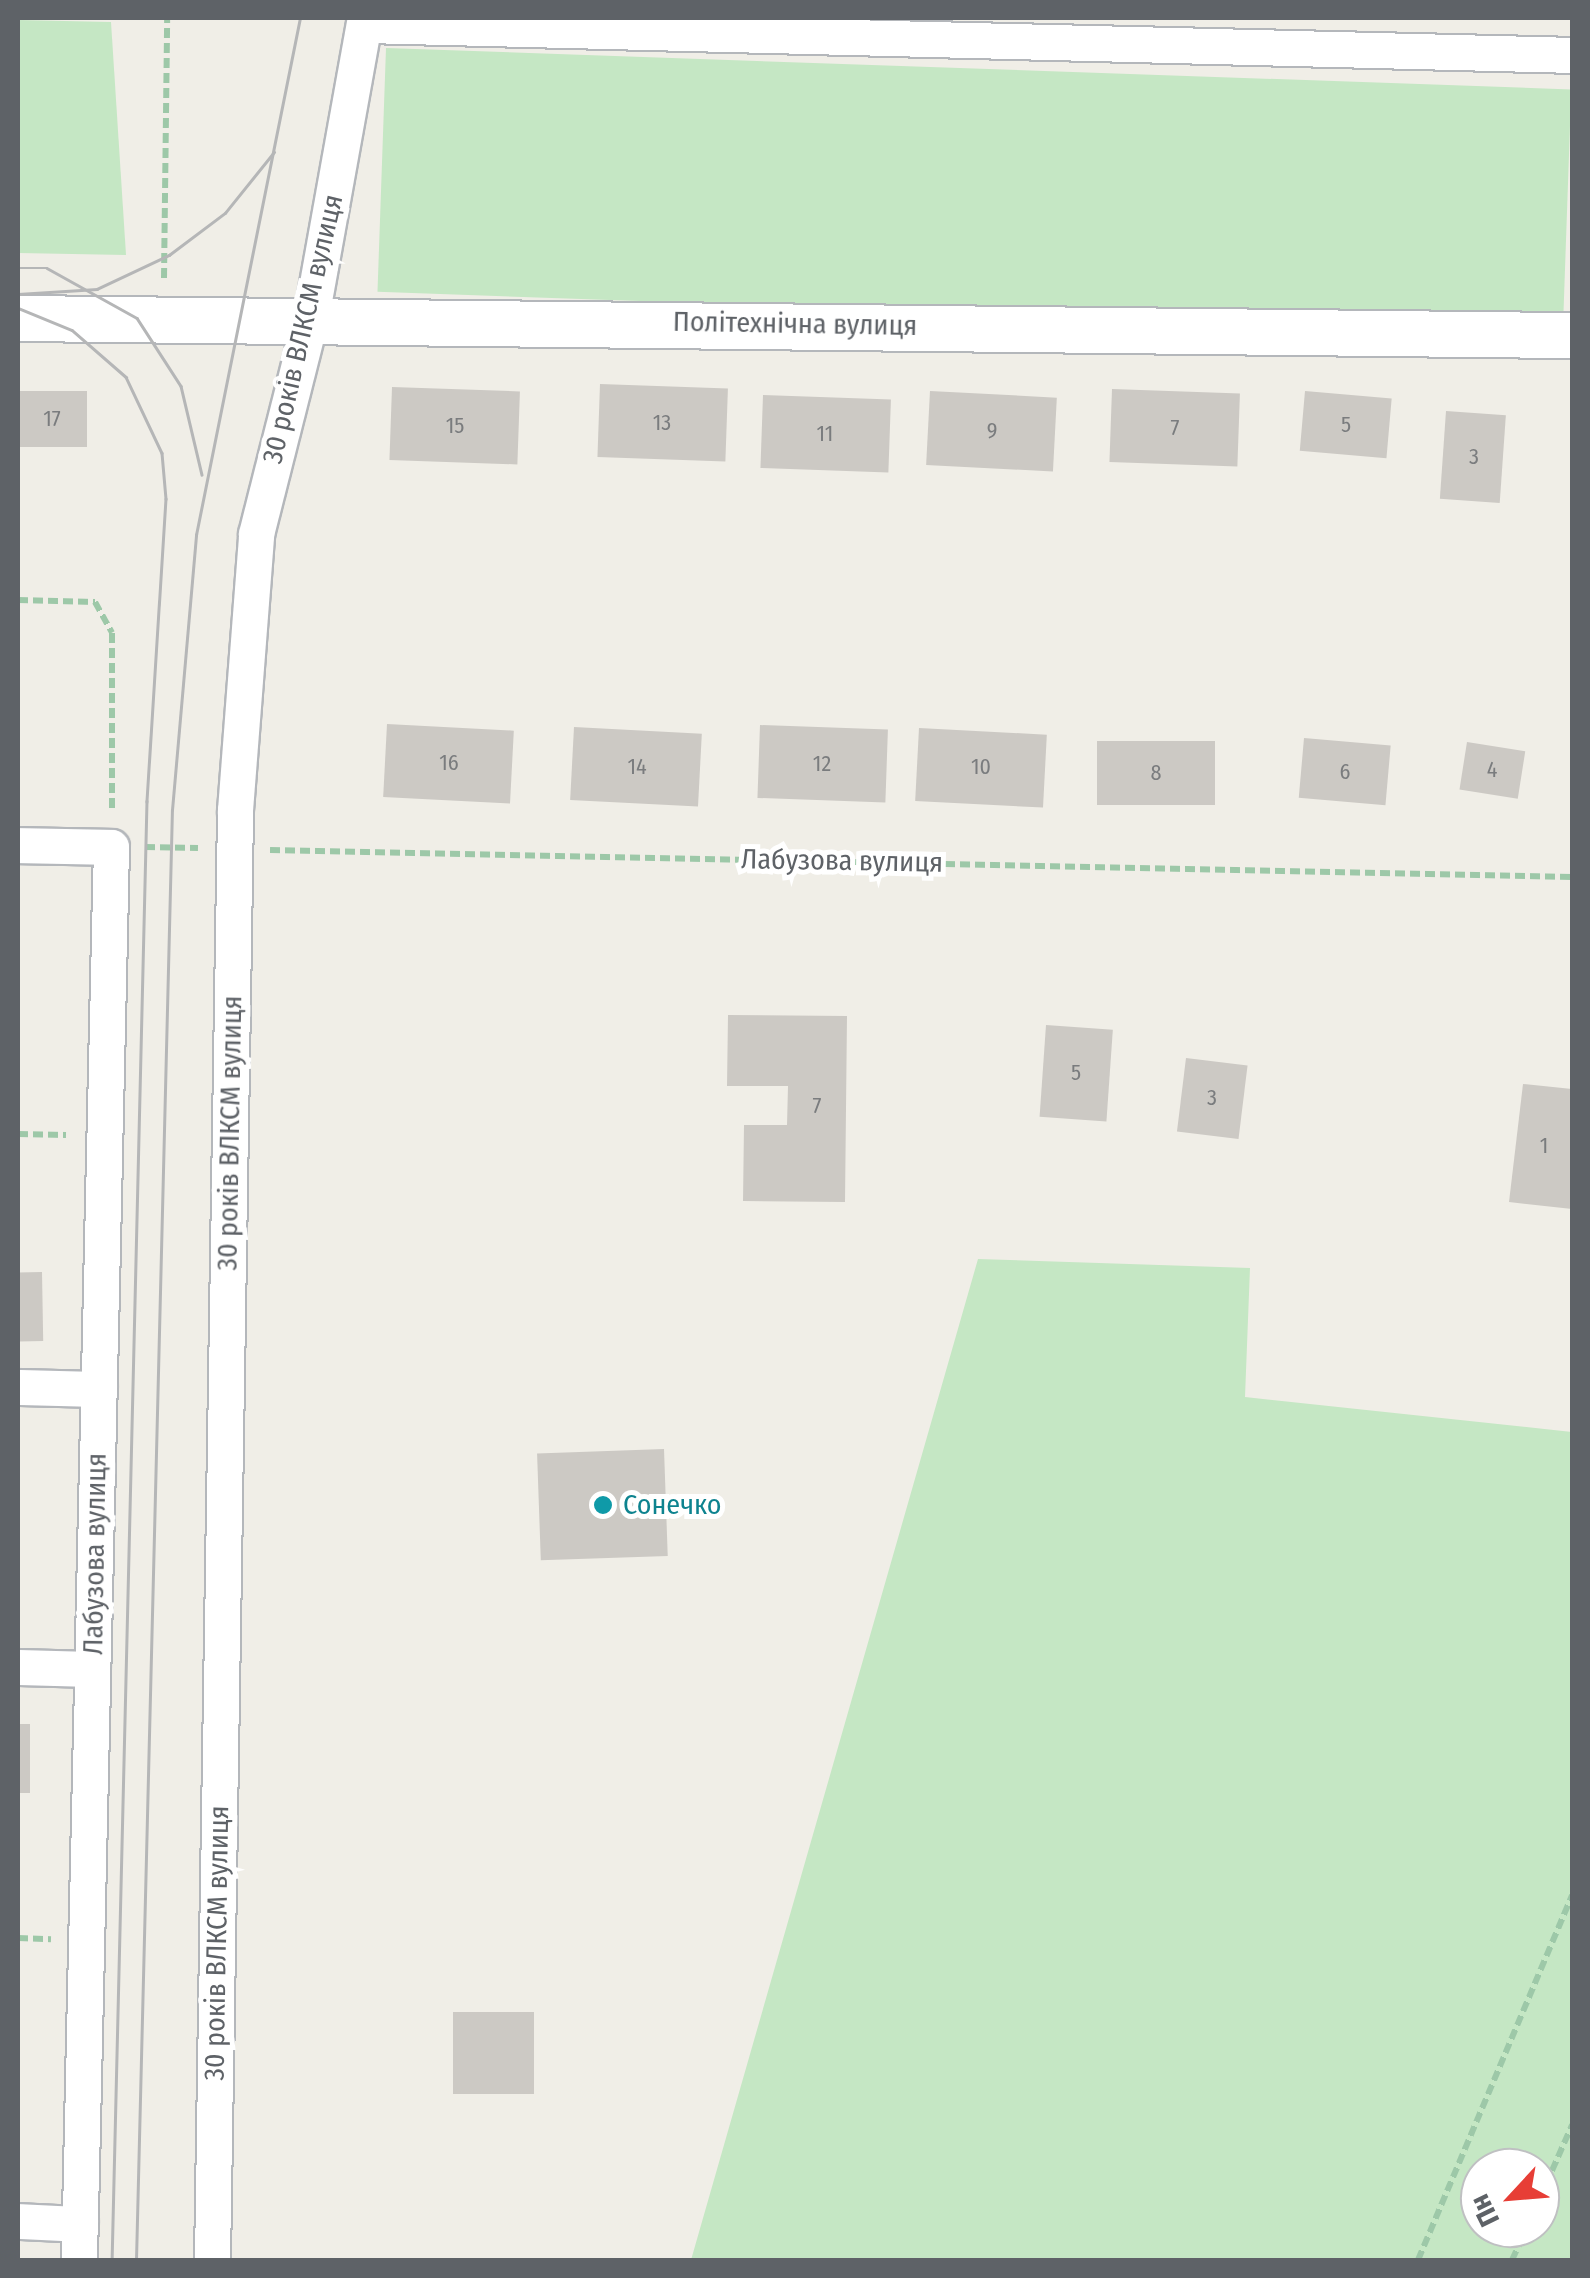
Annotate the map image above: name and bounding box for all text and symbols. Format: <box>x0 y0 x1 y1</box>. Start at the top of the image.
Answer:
street label: 30 років ВЛКСМ вулиця <box>256 191 350 467</box>
street label: Політехнічна вулиця <box>673 305 917 343</box>
house number: 17 <box>43 406 61 432</box>
house number: 13 <box>653 410 671 436</box>
house number: 5 <box>1341 412 1351 438</box>
house number: 15 <box>446 413 464 439</box>
house number: 7 <box>1171 415 1179 441</box>
house number: 9 <box>987 418 997 444</box>
house number: 11 <box>817 421 833 447</box>
house number: 3 <box>1469 444 1479 470</box>
house number: 16 <box>439 750 459 776</box>
house number: 12 <box>813 751 831 777</box>
house number: 14 <box>627 754 647 780</box>
house number: 10 <box>971 754 991 780</box>
house number: 4 <box>1487 757 1497 783</box>
house number: 6 <box>1340 759 1350 785</box>
house number: 8 <box>1151 760 1161 786</box>
street label: Лабузова вулиця <box>741 842 943 880</box>
street label: 30 років ВЛКСМ вулиця <box>211 995 249 1271</box>
house number: 5 <box>1071 1060 1081 1086</box>
house number: 3 <box>1207 1085 1217 1111</box>
house number: 7 <box>813 1093 821 1119</box>
house number: 1 <box>1540 1133 1548 1159</box>
street label: Лабузова вулиця <box>76 1453 114 1655</box>
place label: Сонечко <box>623 1488 722 1522</box>
marker: Сонечко <box>592 1494 614 1516</box>
street label: 30 років ВЛКСМ вулиця <box>198 1805 236 2081</box>
north arrow <box>1460 2148 1560 2248</box>
text: Пн <box>1463 2189 1506 2232</box>

